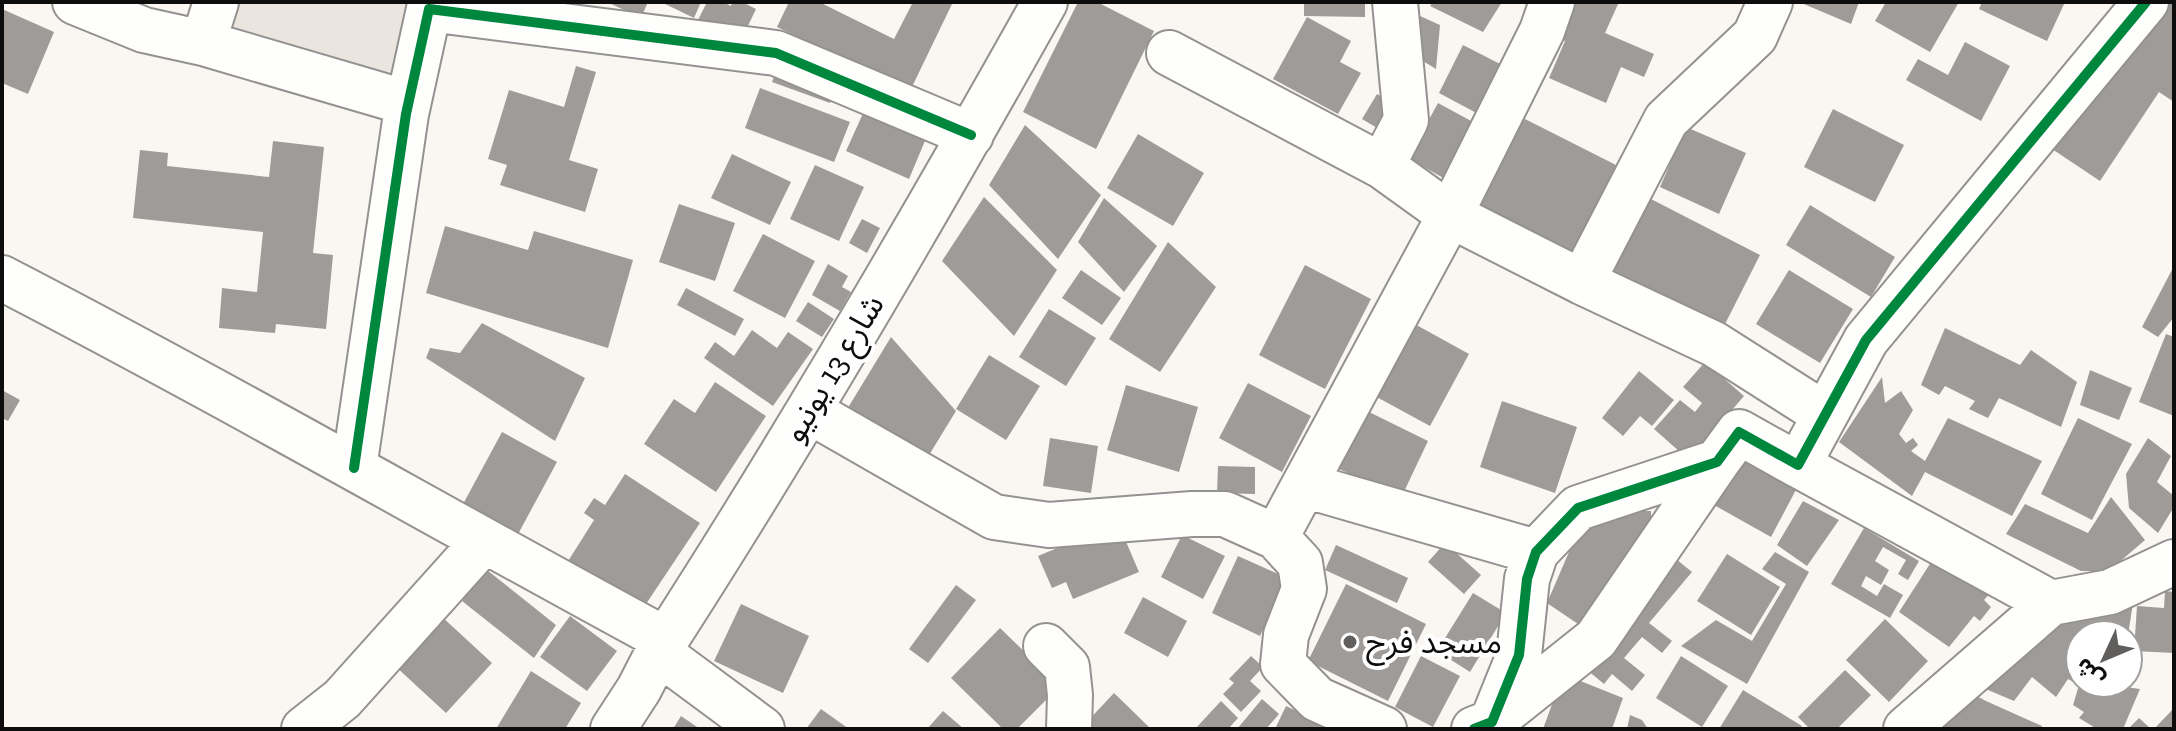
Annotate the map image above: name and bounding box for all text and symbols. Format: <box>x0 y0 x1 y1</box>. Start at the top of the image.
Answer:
street label: شارع 13 يونيو <box>774 287 896 451</box>
north arrow <box>2064 619 2144 699</box>
place label: مسجد فرح <box>1366 623 1502 666</box>
marker: مسجد فرح <box>1341 633 1359 651</box>
text: ش <box>2070 652 2110 693</box>

